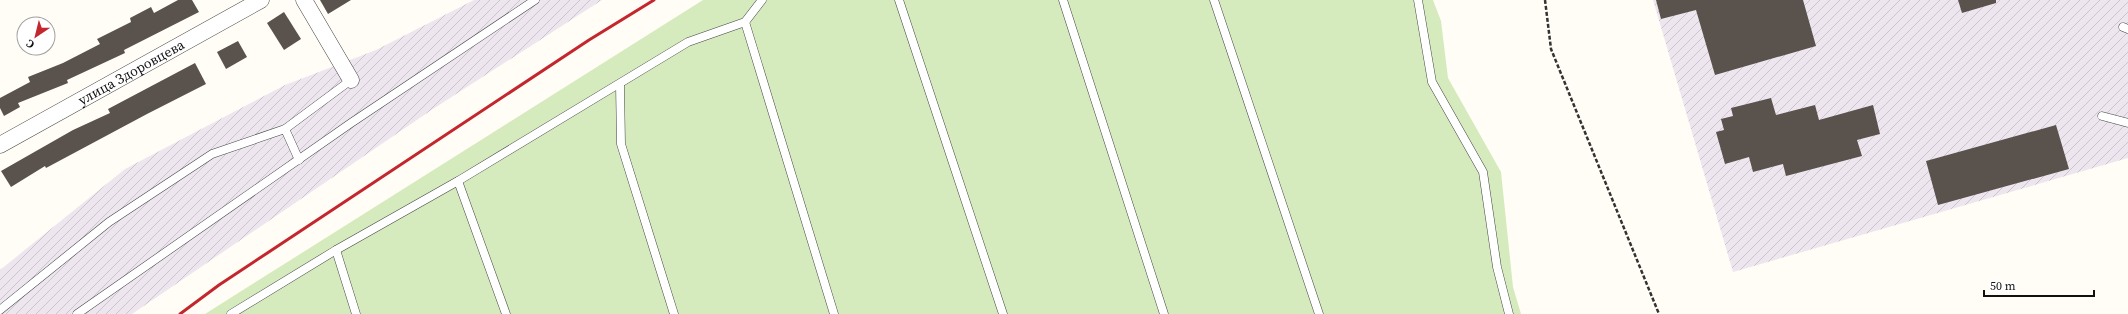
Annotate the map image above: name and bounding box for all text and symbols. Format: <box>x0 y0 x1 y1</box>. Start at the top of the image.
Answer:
north arrow <box>16 16 56 56</box>
street label: улица Здоровцева <box>74 34 189 110</box>
text: С <box>23 36 38 52</box>
scale bar <box>1984 272 2094 298</box>
text: 50 m <box>1990 278 2016 294</box>

